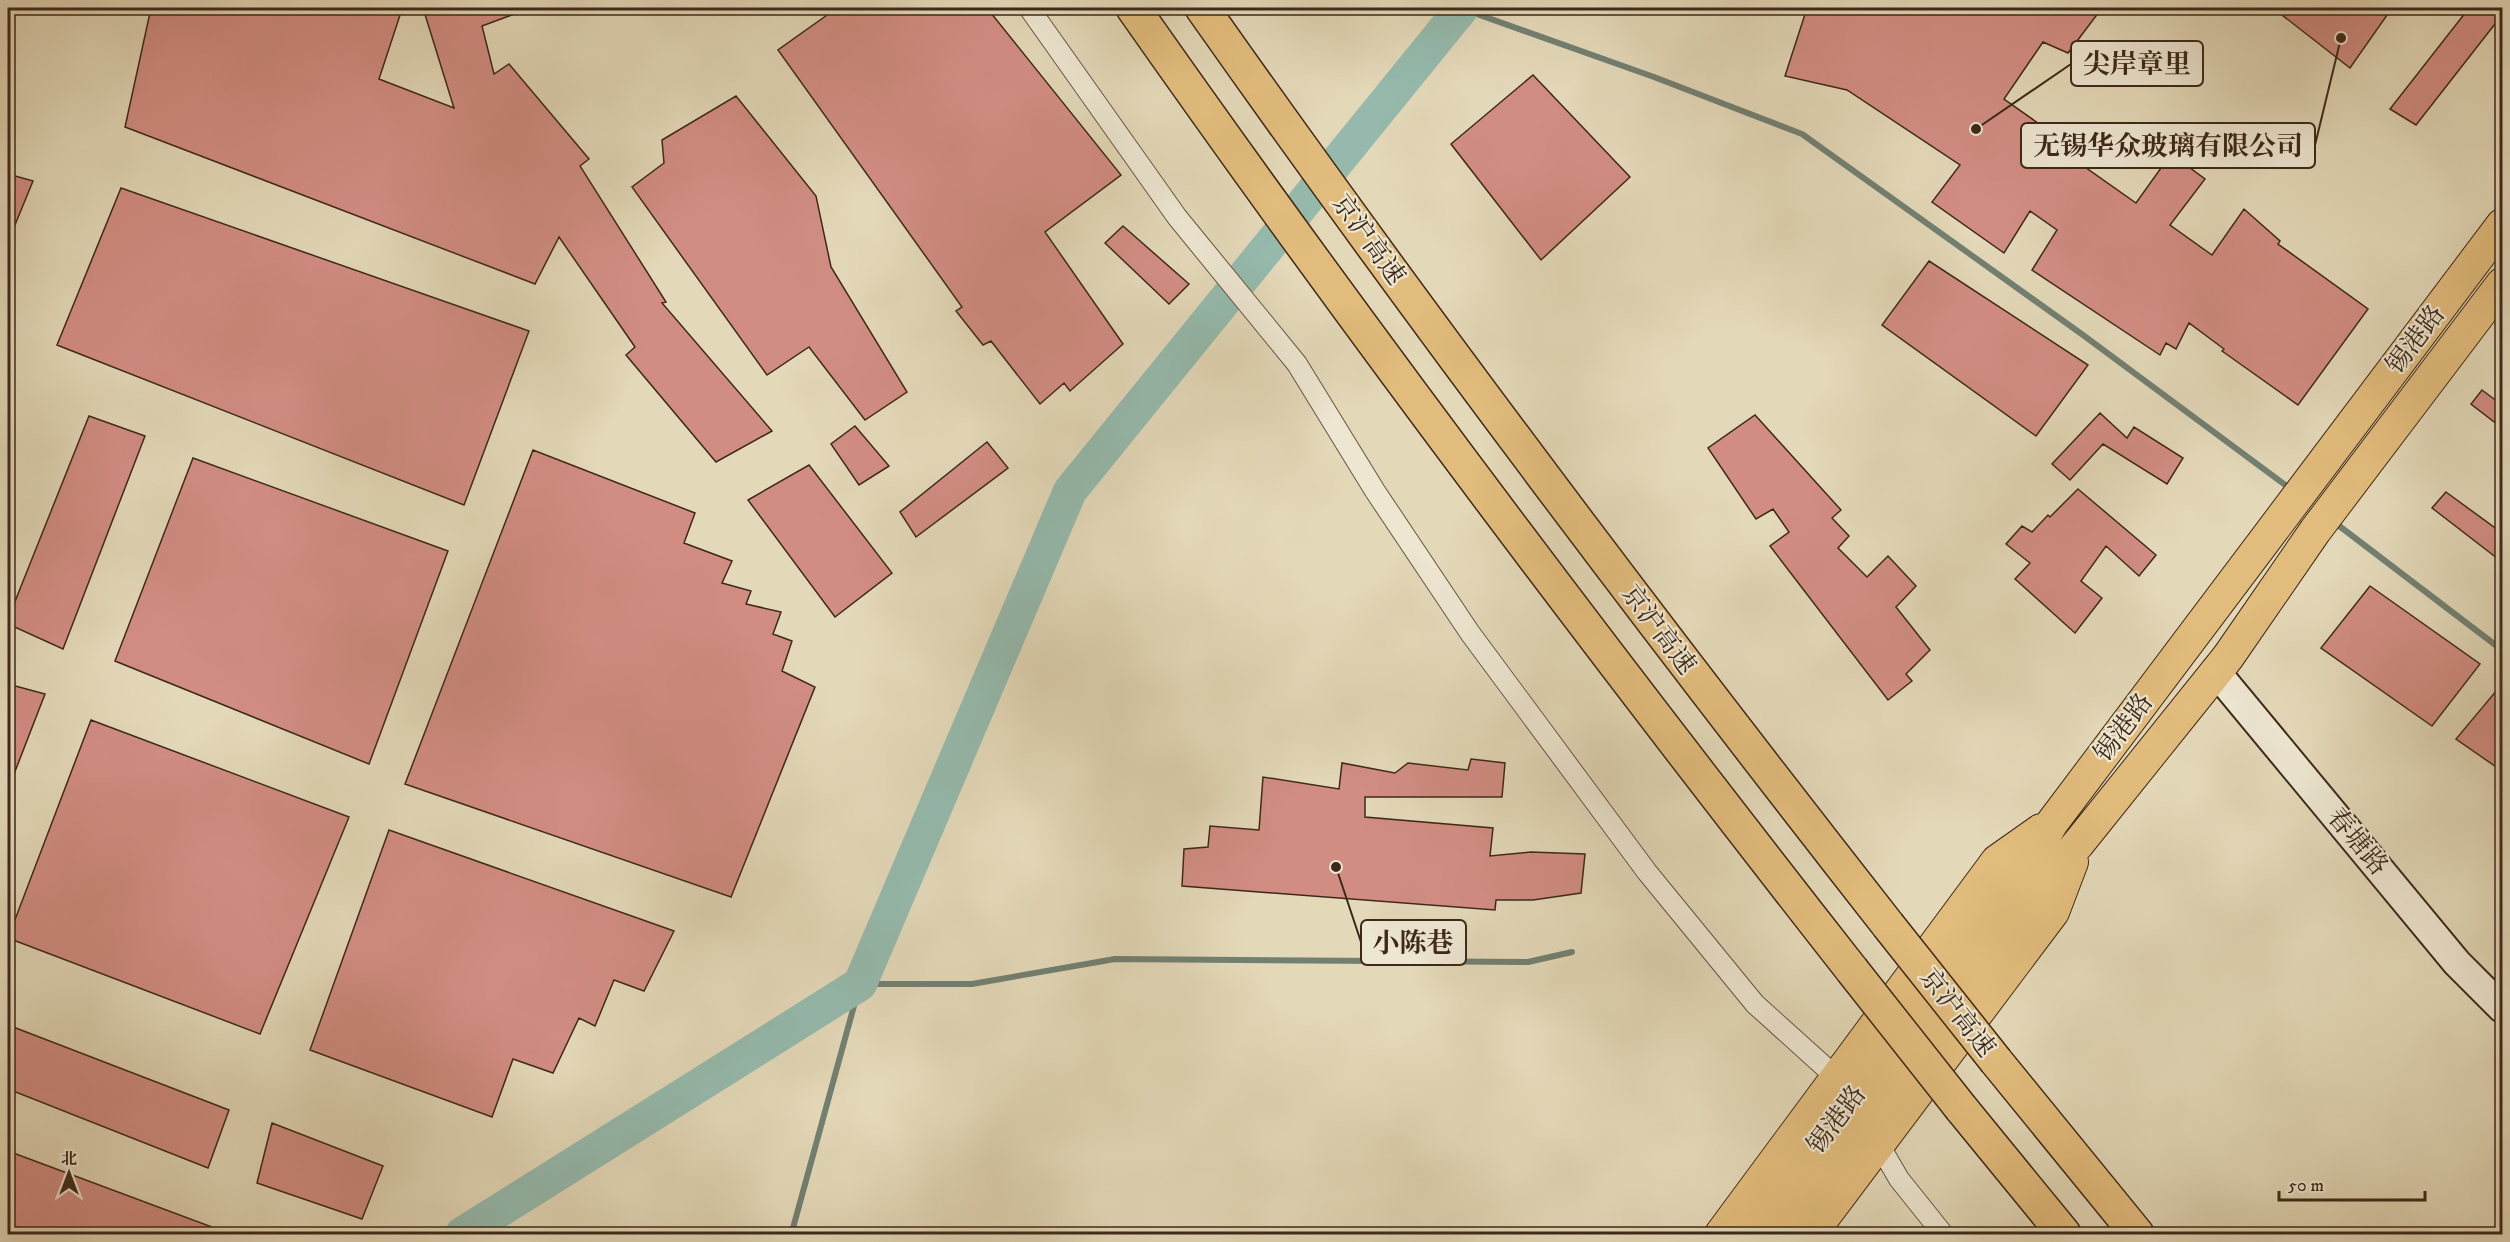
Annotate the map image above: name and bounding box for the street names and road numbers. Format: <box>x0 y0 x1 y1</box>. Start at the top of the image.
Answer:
street label: 京沪高速 <box>1324 188 1412 292</box>
street label: 锡港路 <box>2379 299 2453 381</box>
street label: 京沪高速 <box>1614 579 1702 681</box>
street label: 锡港路 <box>2087 687 2161 769</box>
street label: 春塘路 <box>2319 802 2395 882</box>
street label: 京沪高速 <box>1912 962 2002 1064</box>
street label: 锡港路 <box>1800 1079 1874 1161</box>

